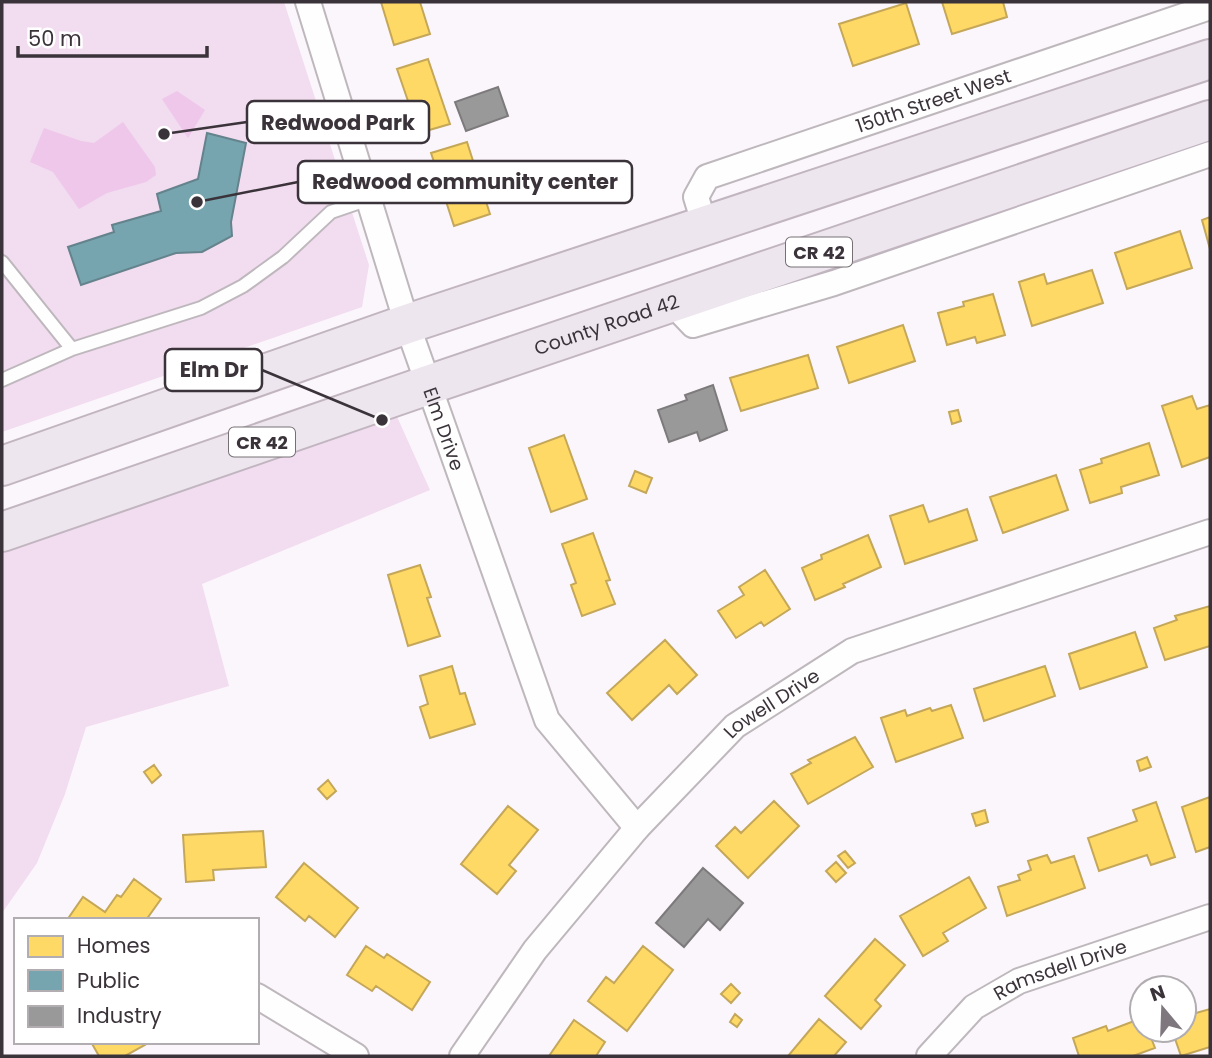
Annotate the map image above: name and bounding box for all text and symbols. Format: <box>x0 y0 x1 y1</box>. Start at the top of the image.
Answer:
scale bar <box>18 14 206 58</box>
text: 50 m <box>28 24 82 53</box>
street label: 150th Street West <box>852 62 1014 139</box>
callout: Redwood Park <box>247 101 429 143</box>
text: Redwood Park <box>261 108 415 137</box>
callout: Redwood community center <box>298 161 632 203</box>
text: Redwood community center <box>312 167 618 196</box>
road number: CR 42 <box>786 238 852 266</box>
street label: County Road 42 <box>530 287 682 362</box>
callout: Elm Dr <box>165 349 262 391</box>
text: Elm Dr <box>180 355 248 384</box>
street label: Elm Drive <box>417 383 471 474</box>
road number: CR 42 <box>229 428 295 457</box>
street label: Lowell Drive <box>717 662 825 744</box>
legend <box>14 918 259 1044</box>
text: Homes <box>77 931 151 960</box>
street label: Ramsdell Drive <box>988 932 1130 1007</box>
text: Public <box>77 966 140 995</box>
north arrow <box>1128 974 1198 1044</box>
text: N <box>1146 978 1169 1008</box>
text: Industry <box>77 1001 162 1030</box>

